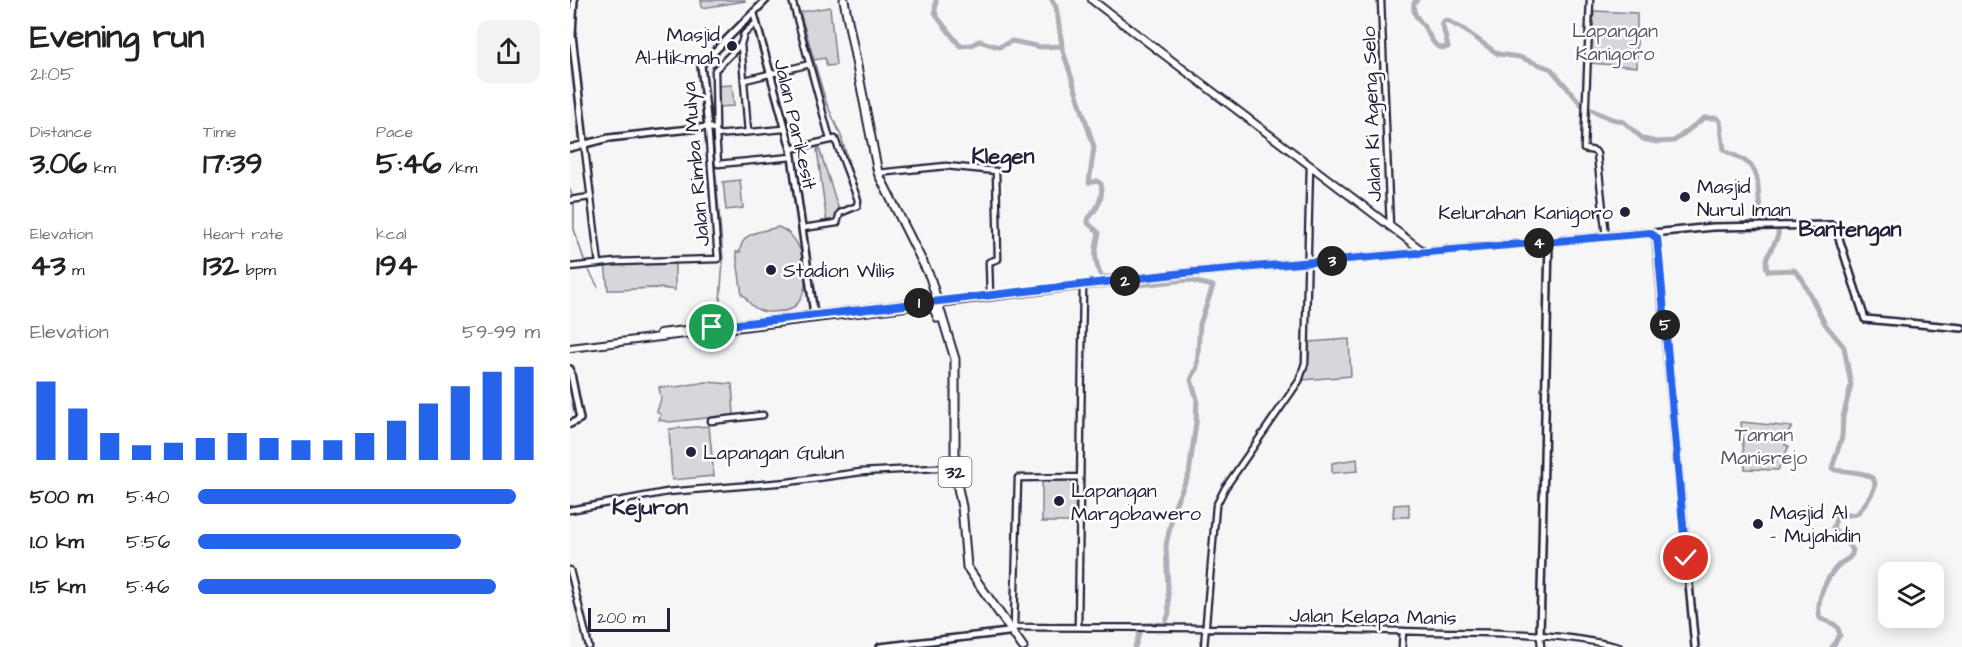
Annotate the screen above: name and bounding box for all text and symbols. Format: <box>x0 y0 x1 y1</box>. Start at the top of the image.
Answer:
text: Evening run <box>30 14 204 60</box>
park label: Lapangan Kanigoro <box>1572 17 1658 69</box>
button: share <box>477 20 540 83</box>
place label: Masjid Al-Hikmah <box>635 21 720 72</box>
street label: Jalan Ki Ageng Selo <box>1355 26 1390 202</box>
marker: Masjid Al-Hikmah <box>725 39 739 53</box>
street label: Jalan Parikesit <box>766 56 824 192</box>
text: 21:05 <box>30 60 74 88</box>
street label: Jalan Rimba Mulya <box>675 80 718 247</box>
text: Distance <box>30 121 92 143</box>
text: Time <box>203 121 237 143</box>
text: Pace <box>376 121 413 143</box>
district label: Klegen <box>972 141 1034 173</box>
text: 3.06 <box>30 143 87 185</box>
text: 17:39 <box>203 143 263 185</box>
text: 5:46 <box>376 143 441 185</box>
text: km <box>87 157 116 179</box>
text: /km <box>441 157 477 179</box>
place label: Masjid Nurul Iman <box>1697 173 1791 224</box>
marker: Masjid Nurul Iman <box>1678 190 1692 204</box>
place label: Kelurahan Kanigoro <box>1438 199 1613 228</box>
marker: Kelurahan Kanigoro <box>1618 205 1632 219</box>
district label: Bantengan <box>1798 214 1902 246</box>
text: Elevation <box>30 223 93 245</box>
text: Heart rate <box>203 223 283 245</box>
text: kcal <box>376 223 407 245</box>
pin: 4 <box>1524 228 1554 258</box>
text: 4 <box>1534 232 1544 254</box>
text: 43 <box>30 245 66 287</box>
text: 132 <box>203 245 239 287</box>
text: 194 <box>376 245 417 287</box>
pin: 3 <box>1317 246 1347 276</box>
text: 3 <box>1328 250 1336 272</box>
place label: Stadion Wilis <box>783 257 895 285</box>
text: m <box>66 259 85 281</box>
text: bpm <box>239 259 276 281</box>
marker: Stadion Wilis <box>764 263 778 277</box>
pin: 2 <box>1110 266 1140 296</box>
text: 2 <box>1120 270 1130 292</box>
pin: 1 <box>904 288 934 318</box>
text: 1 <box>918 292 920 314</box>
pin <box>686 301 737 352</box>
icon: arrive <box>695 310 728 343</box>
pin: 5 <box>1650 310 1680 340</box>
text: 5 <box>1659 314 1671 336</box>
text: Elevation <box>30 318 109 346</box>
text: 59–99 m <box>462 318 540 346</box>
park label: Taman Manisrejo <box>1721 421 1807 472</box>
place label: Lapangan Gulun <box>703 439 844 468</box>
marker: Lapangan Gulun <box>684 445 698 459</box>
road number: 32 <box>938 457 972 487</box>
place label: Lapangan Margobawero <box>1071 477 1201 529</box>
text: 500 m <box>30 483 93 511</box>
text: 5:40 <box>126 483 170 511</box>
district label: Kejuron <box>612 492 688 523</box>
marker: Lapangan Margobawero <box>1052 494 1066 508</box>
place label: Masjid Al - Mujahidin <box>1770 499 1861 550</box>
marker: Masjid Al - Mujahidin <box>1751 517 1765 531</box>
text: 1.0 km <box>30 528 84 556</box>
text: 5:56 <box>126 528 170 556</box>
pin <box>1660 532 1711 583</box>
icon: check <box>1669 541 1702 574</box>
map controls <box>1878 562 1944 628</box>
button: layers <box>1878 562 1944 628</box>
text: 1.5 km <box>30 573 85 601</box>
text: 5:46 <box>126 573 170 601</box>
street label: Jalan Kelapa Manis <box>1289 602 1457 632</box>
scale bar <box>588 605 670 632</box>
text: 200 m <box>597 607 645 629</box>

